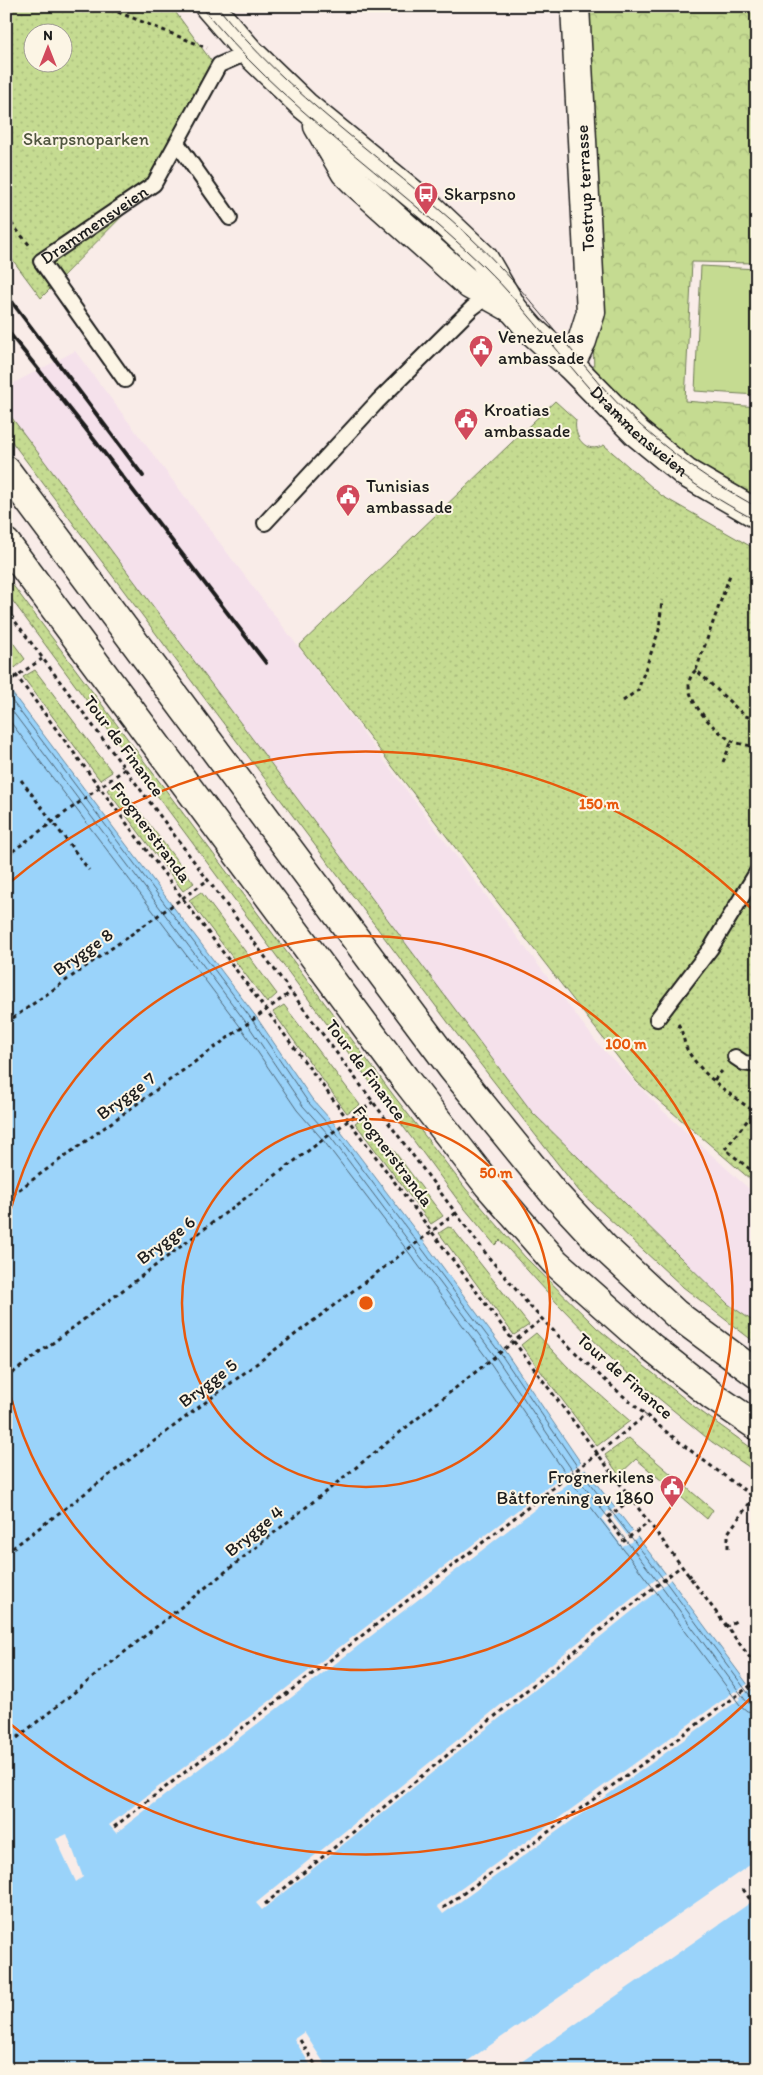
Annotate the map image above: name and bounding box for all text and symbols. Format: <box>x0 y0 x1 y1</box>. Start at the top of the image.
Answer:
north arrow <box>22 22 72 72</box>
text: N <box>43 27 53 44</box>
street label: Tostrup terrasse <box>571 124 599 252</box>
park label: Skarpsnoparken <box>23 128 149 150</box>
street label: Drammensveien <box>36 180 152 269</box>
bus stop icon: Skarpsno <box>413 181 439 215</box>
place label: Skarpsno <box>444 183 516 205</box>
place label: Venezuelas ambassade <box>498 326 584 369</box>
public building icon: Venezuelas ambassade <box>468 334 494 368</box>
street label: Drammensveien <box>585 381 693 481</box>
place label: Kroatias ambassade <box>484 399 570 442</box>
public building icon: Kroatias ambassade <box>453 407 479 441</box>
place label: Tunisias ambassade <box>366 475 452 518</box>
public building icon: Tunisias ambassade <box>335 483 361 517</box>
street label: Tour de Finance <box>79 691 169 801</box>
street label: Frognerstranda <box>106 777 196 887</box>
text: 150 m <box>579 795 619 813</box>
street label: Brygge 8 <box>49 923 117 981</box>
street label: Tour de Finance <box>321 1015 411 1125</box>
text: 100 m <box>605 1035 647 1053</box>
street label: Brygge 7 <box>92 1067 160 1125</box>
street label: Frognerstranda <box>348 1101 438 1211</box>
text: 50 m <box>479 1164 513 1182</box>
street label: Brygge 6 <box>132 1211 200 1269</box>
centre of rings <box>357 1294 375 1312</box>
street label: Tour de Finance <box>572 1328 678 1424</box>
street label: Brygge 5 <box>174 1354 242 1412</box>
place label: Frognerkilens Båtforening av 1860 <box>497 1466 654 1509</box>
public building icon: Frognerkilens Båtforening av 1860 <box>659 1474 685 1508</box>
street label: Brygge 4 <box>220 1501 288 1561</box>

